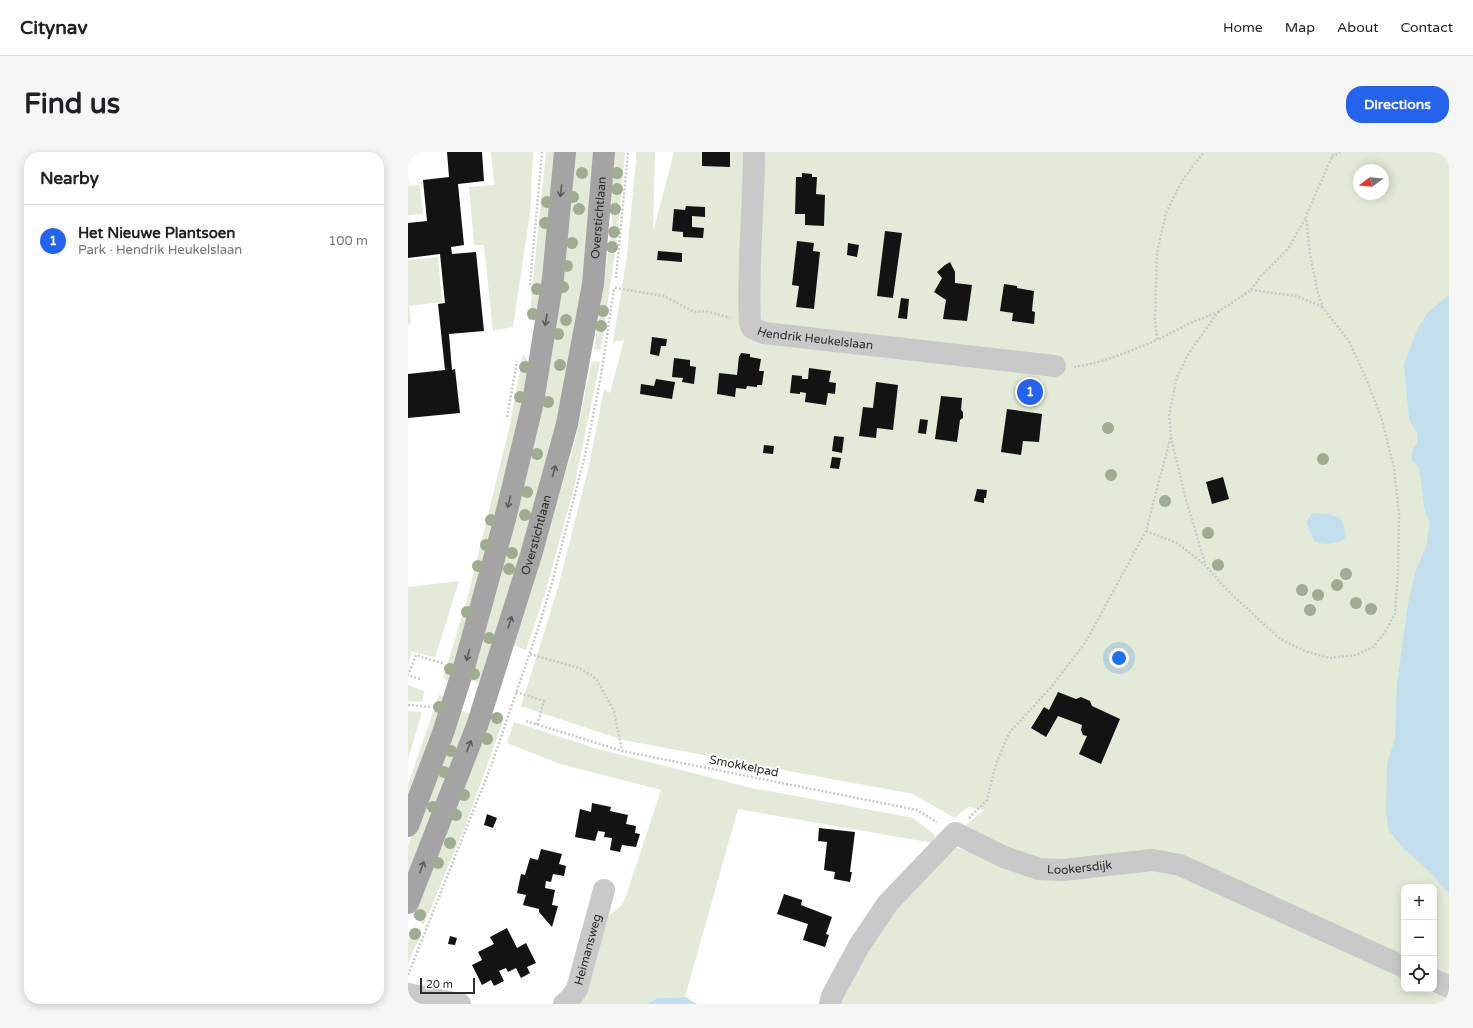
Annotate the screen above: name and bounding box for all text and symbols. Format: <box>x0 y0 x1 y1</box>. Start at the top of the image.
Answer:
text: Citynav <box>20 17 87 39</box>
text: Home <box>1223 19 1263 36</box>
text: Map <box>1285 19 1315 36</box>
text: About <box>1337 19 1379 36</box>
text: Contact <box>1401 19 1453 36</box>
button: Directions <box>1346 86 1449 123</box>
text: Find us <box>24 87 120 121</box>
north arrow <box>1353 164 1389 200</box>
text: Nearby <box>40 168 99 189</box>
street label: Overstichtlaan <box>588 176 609 260</box>
one-way arrow <box>557 184 565 197</box>
text: Het Nieuwe Plantsoen <box>78 224 235 242</box>
text: 1 <box>49 233 57 249</box>
text: 100 m <box>328 233 368 249</box>
text: Park · Hendrik Heukelslaan <box>78 242 242 258</box>
one-way arrow <box>542 313 550 326</box>
street label: Hendrik Heukelslaan <box>755 324 874 352</box>
pin: 1 <box>1017 377 1043 407</box>
one-way arrow <box>551 464 559 477</box>
street label: Overstichtlaan <box>518 493 554 577</box>
one-way arrow <box>505 495 513 508</box>
one-way arrow <box>507 616 514 629</box>
one-way arrow <box>464 648 471 661</box>
your location <box>1109 648 1129 668</box>
one-way arrow <box>466 740 474 752</box>
street label: Smokkelpad <box>708 752 780 780</box>
street label: Lookersdijk <box>1047 857 1113 877</box>
one-way arrow <box>419 861 427 873</box>
map controls <box>1401 884 1437 992</box>
button: + <box>1401 884 1437 920</box>
street label: Heimansweg <box>571 912 604 987</box>
button: − <box>1401 920 1437 956</box>
button: locate <box>1401 956 1437 992</box>
scale bar <box>420 976 475 995</box>
text: 20 m <box>426 978 453 991</box>

